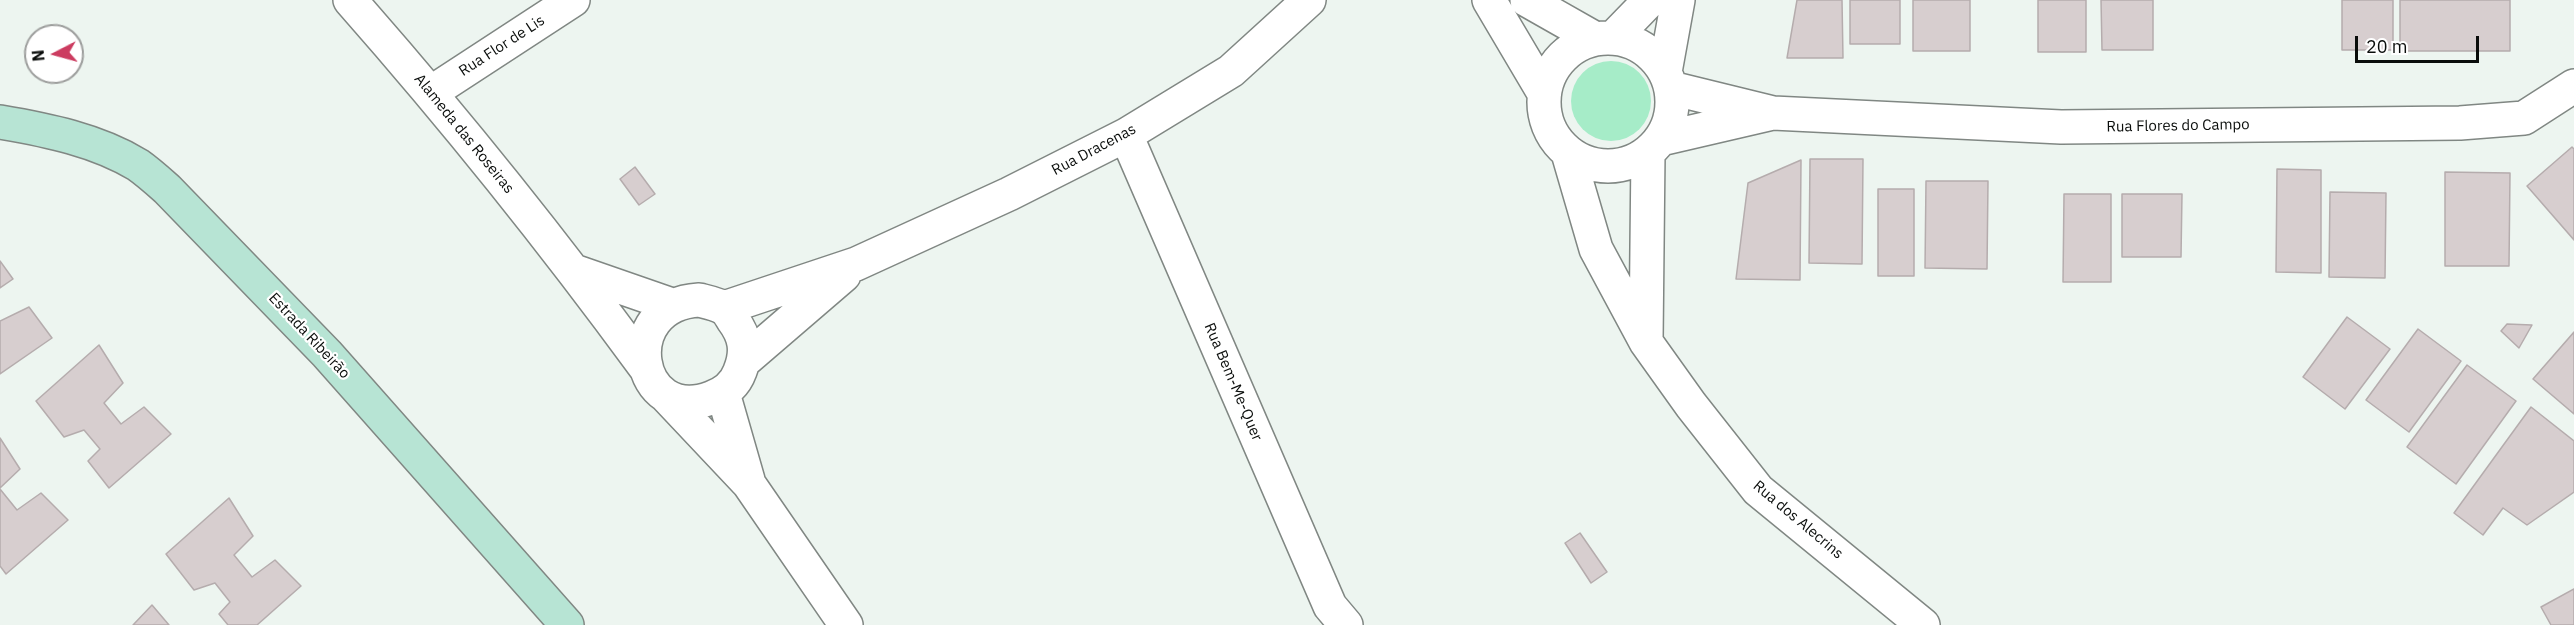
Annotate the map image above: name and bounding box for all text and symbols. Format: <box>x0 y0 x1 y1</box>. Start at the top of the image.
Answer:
street label: Rua Flor de Lis <box>456 12 548 80</box>
north arrow <box>24 24 84 84</box>
scale bar <box>2358 24 2482 62</box>
text: 20 m <box>2366 35 2408 58</box>
text: N <box>28 49 49 62</box>
street label: Alameda das Roseiras <box>410 71 518 197</box>
street label: Rua Flores do Campo <box>2106 116 2250 136</box>
street label: Rua Dracenas <box>1049 120 1139 180</box>
street label: Estrada Ribeirão <box>265 289 353 383</box>
street label: Rua Bem-Me-Quer <box>1200 320 1266 444</box>
street label: Rua dos Alecrins <box>1749 477 1847 563</box>

